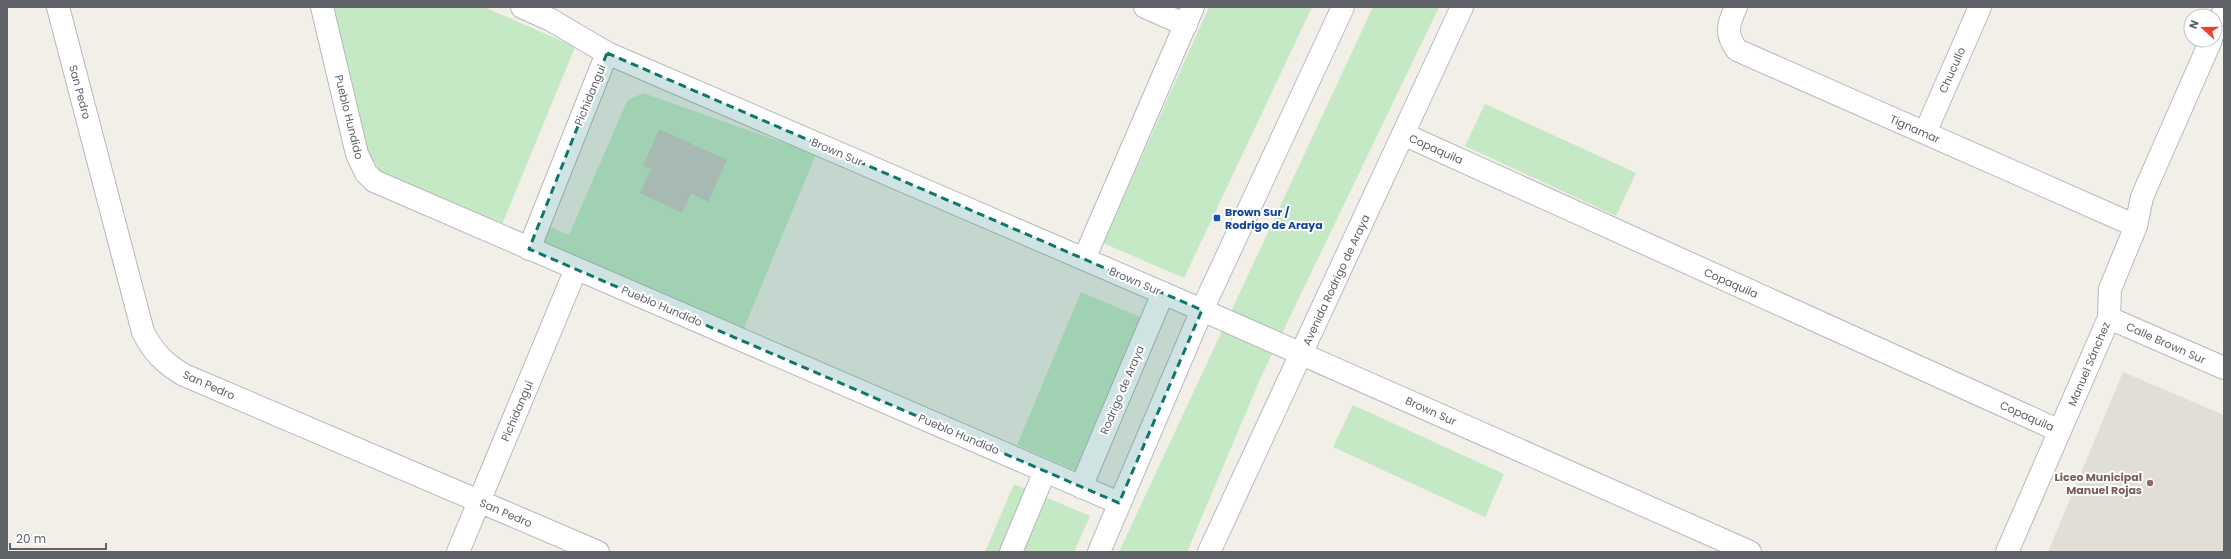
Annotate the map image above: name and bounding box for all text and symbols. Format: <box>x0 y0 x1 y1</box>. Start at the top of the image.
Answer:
north arrow <box>2183 8 2223 48</box>
text: N <box>2185 18 2203 31</box>
street label: Chucullo <box>1935 44 1969 96</box>
street label: Pichidangui <box>570 62 610 128</box>
street label: San Pedro <box>65 63 95 121</box>
street label: Pueblo Hundido <box>331 73 367 161</box>
street label: Tignamar <box>1887 111 1943 147</box>
street label: Copaquila <box>1406 130 1466 168</box>
street label: Brown Sur <box>809 134 865 170</box>
place label: Brown Sur / Rodrigo de Araya <box>1225 204 1323 233</box>
street label: Avenida Rodrigo de Araya <box>1299 212 1373 348</box>
marker: Brown Sur / Rodrigo de Araya <box>1212 213 1222 223</box>
street label: Brown Sur <box>1107 263 1163 299</box>
street label: Copaquila <box>1701 264 1761 302</box>
street label: Pueblo Hundido <box>619 282 705 330</box>
street label: Calle Brown Sur <box>2124 318 2208 368</box>
street label: Manuel Sánchez <box>2064 319 2114 409</box>
street label: Rodrigo de Araya <box>1096 343 1148 437</box>
street label: San Pedro <box>180 366 238 404</box>
street label: Pichidangui <box>497 378 537 444</box>
street label: Brown Sur <box>1403 393 1459 429</box>
street label: Copaquila <box>1997 397 2057 435</box>
street label: Pueblo Hundido <box>916 410 1002 458</box>
place label: Liceo Municipal Manuel Rojas <box>2054 469 2142 498</box>
marker: Liceo Municipal Manuel Rojas <box>2145 478 2155 488</box>
street label: San Pedro <box>477 495 535 531</box>
scale bar <box>10 525 106 551</box>
text: 20 m <box>16 530 46 547</box>

